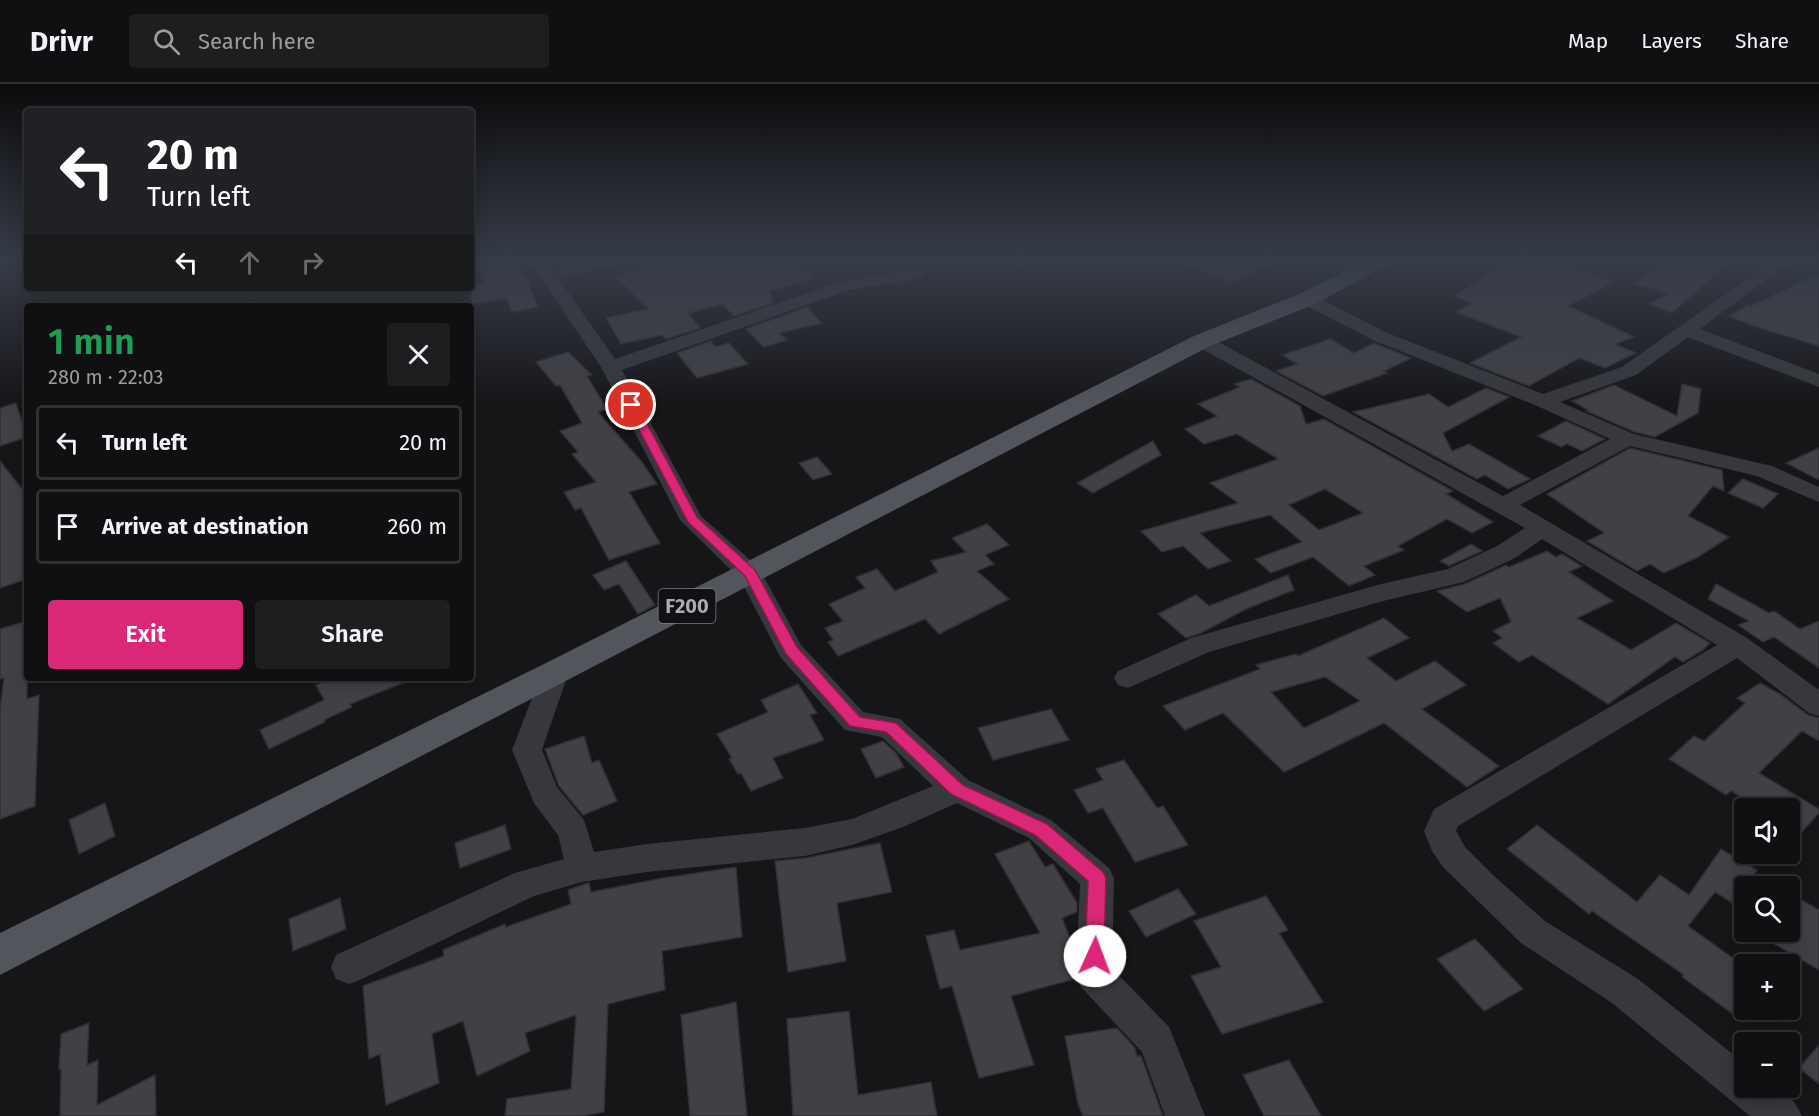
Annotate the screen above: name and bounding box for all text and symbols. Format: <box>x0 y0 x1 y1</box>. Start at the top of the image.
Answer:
search box <box>129 14 549 68</box>
text: Drivr <box>30 25 93 58</box>
icon: search <box>150 25 183 58</box>
text: Search here <box>198 28 315 55</box>
text: Map <box>1568 28 1608 54</box>
text: Layers <box>1641 28 1702 54</box>
text: Share <box>1735 28 1789 54</box>
text: 20 m <box>147 130 239 180</box>
icon: left <box>48 132 126 210</box>
text: Turn left <box>147 181 250 213</box>
icon: left <box>170 246 203 279</box>
icon: ahead <box>233 246 266 279</box>
icon: right <box>296 246 329 279</box>
text: 1 min <box>48 320 135 364</box>
button: close <box>387 323 450 386</box>
text: 280 m · 22:03 <box>48 365 163 389</box>
pin <box>605 379 656 430</box>
icon: arrive <box>614 388 647 421</box>
icon: left <box>51 426 84 459</box>
text: Turn left <box>102 429 187 456</box>
text: 20 m <box>399 429 447 456</box>
icon: arrive <box>51 510 84 543</box>
text: Arrive at destination <box>102 513 309 540</box>
text: 260 m <box>387 513 447 540</box>
road number: F200 <box>658 589 716 623</box>
button: Exit <box>48 600 243 669</box>
button: Share <box>255 600 450 669</box>
map controls <box>1734 798 1800 1098</box>
button: sound <box>1734 798 1800 864</box>
button: search <box>1734 876 1800 942</box>
position arrow <box>1063 924 1127 988</box>
button: + <box>1734 954 1800 1020</box>
button: − <box>1734 1032 1800 1098</box>

